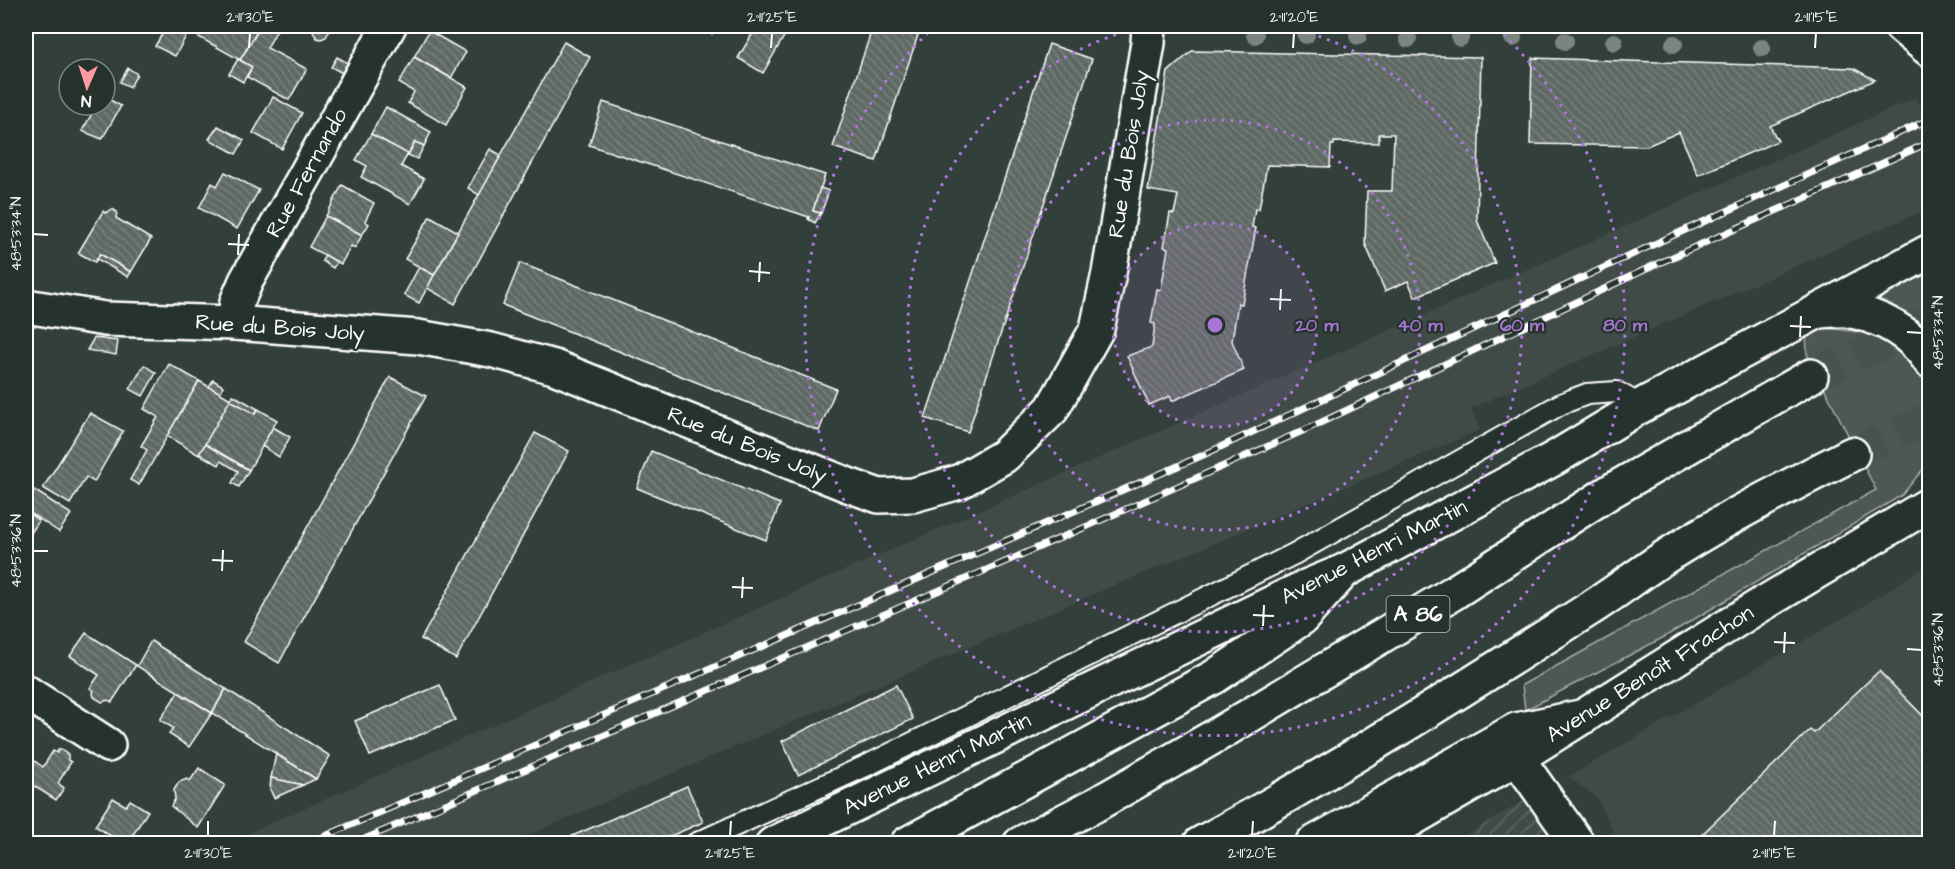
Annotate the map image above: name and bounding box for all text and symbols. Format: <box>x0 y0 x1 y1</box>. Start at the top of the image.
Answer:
text: 2°11'30"E <box>226 7 274 28</box>
text: 2°11'25"E <box>747 7 797 28</box>
text: 2°11'20"E <box>1270 7 1318 28</box>
text: 2°11'15"E <box>1794 7 1838 28</box>
north arrow <box>57 57 117 117</box>
street label: Rue du Bois Joly <box>1100 68 1159 240</box>
text: N <box>81 90 92 112</box>
street label: Rue Fernando <box>259 102 356 243</box>
text: 48°53'34"N <box>6 197 27 271</box>
text: 48°53'34"N <box>1928 296 1949 370</box>
street label: Rue du Bois Joly <box>194 307 366 350</box>
text: 20 m <box>1295 313 1339 338</box>
text: 40 m <box>1398 313 1443 338</box>
text: 60 m <box>1500 313 1545 338</box>
text: 80 m <box>1603 313 1648 338</box>
centre of rings <box>1205 315 1225 335</box>
street label: Rue du Bois Joly <box>662 399 831 492</box>
street label: Avenue Henri Martin <box>1275 492 1473 612</box>
text: 48°53'36"N <box>6 514 27 588</box>
road number: A 86 <box>1386 596 1450 632</box>
street label: Avenue Benoît Frachon <box>1540 598 1760 750</box>
text: 48°53'36"N <box>1928 613 1949 687</box>
street label: Avenue Henri Martin <box>838 705 1036 823</box>
text: 2°11'30"E <box>184 843 232 864</box>
text: 2°11'25"E <box>705 843 755 864</box>
text: 2°11'20"E <box>1228 843 1276 864</box>
text: 2°11'15"E <box>1752 843 1796 864</box>

